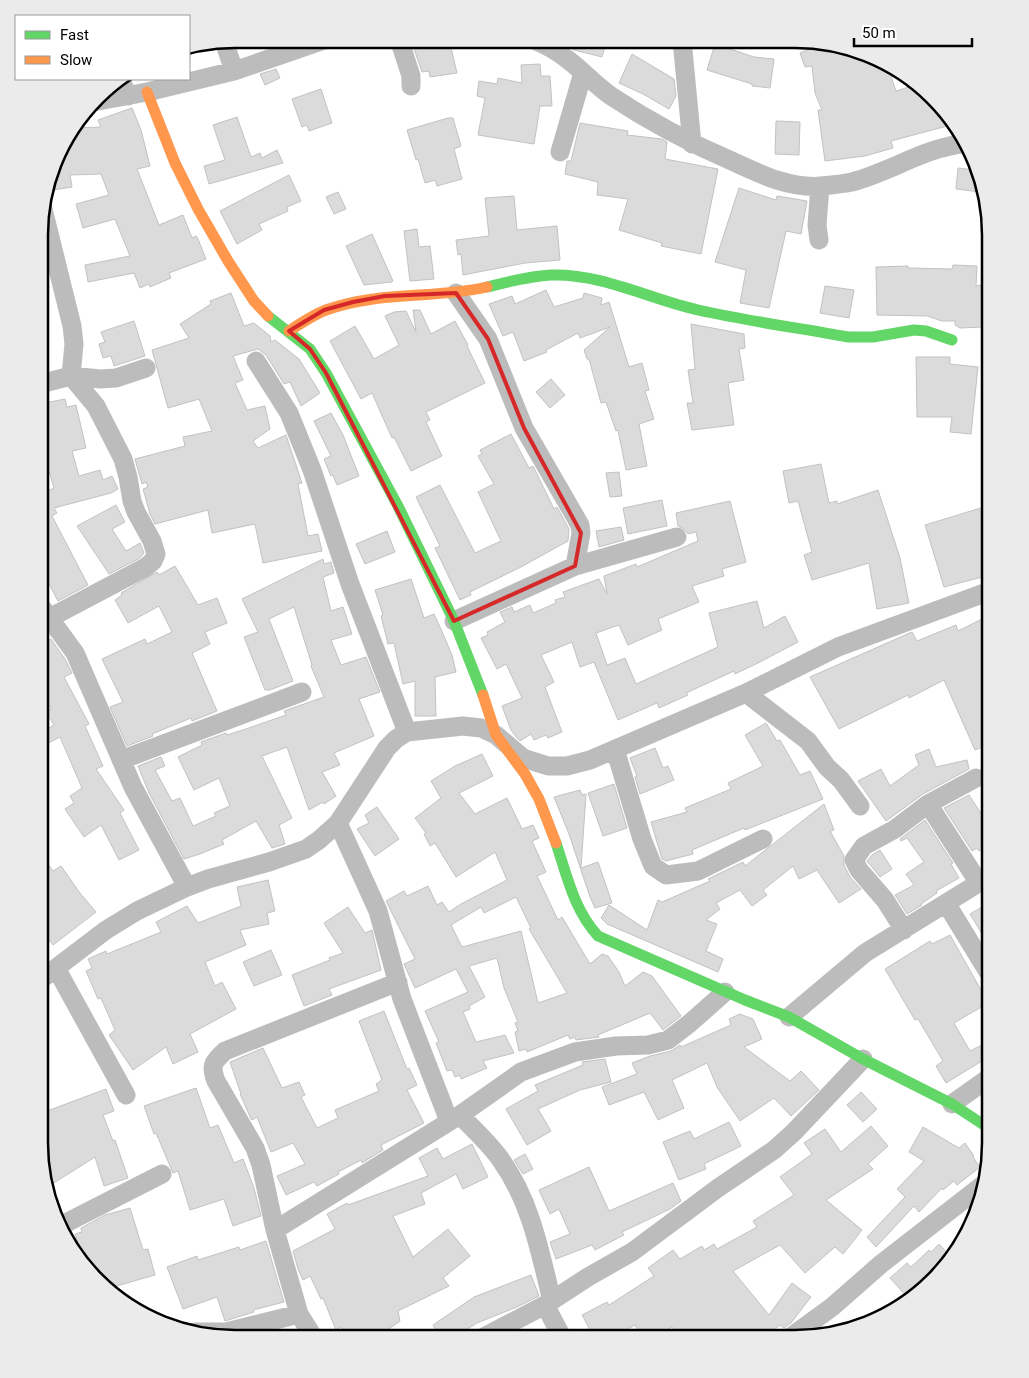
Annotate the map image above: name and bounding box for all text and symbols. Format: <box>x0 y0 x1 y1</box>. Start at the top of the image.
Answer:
legend <box>15 15 190 80</box>
scale bar <box>854 15 972 47</box>
text: 50 m <box>862 24 896 42</box>
text: Fast <box>60 26 89 44</box>
text: Slow <box>60 51 92 69</box>

